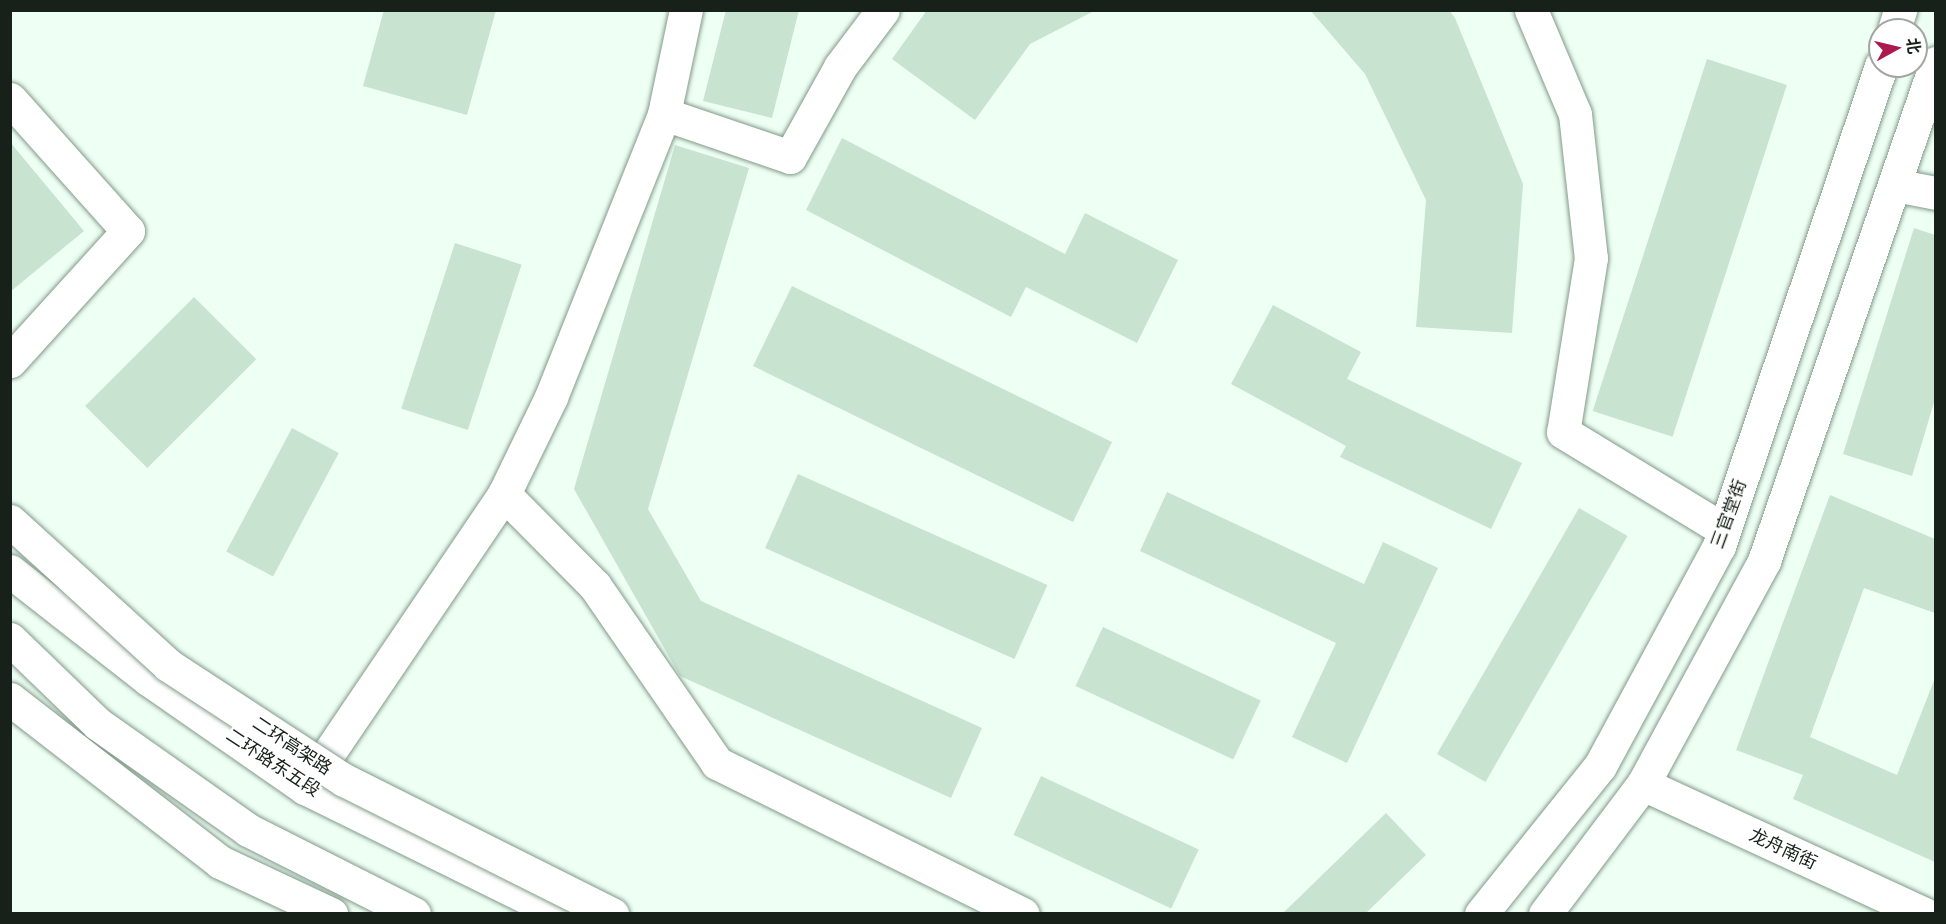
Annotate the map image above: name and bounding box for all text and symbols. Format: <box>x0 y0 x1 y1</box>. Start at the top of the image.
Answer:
north arrow <box>1868 18 1928 78</box>
text: 北 <box>1903 36 1925 55</box>
street label: 三官堂街 <box>1707 476 1751 552</box>
street label: 二环高架路 <box>248 712 336 780</box>
street label: 二环路东五段 <box>222 725 324 801</box>
street label: 龙舟南街 <box>1746 824 1820 874</box>

